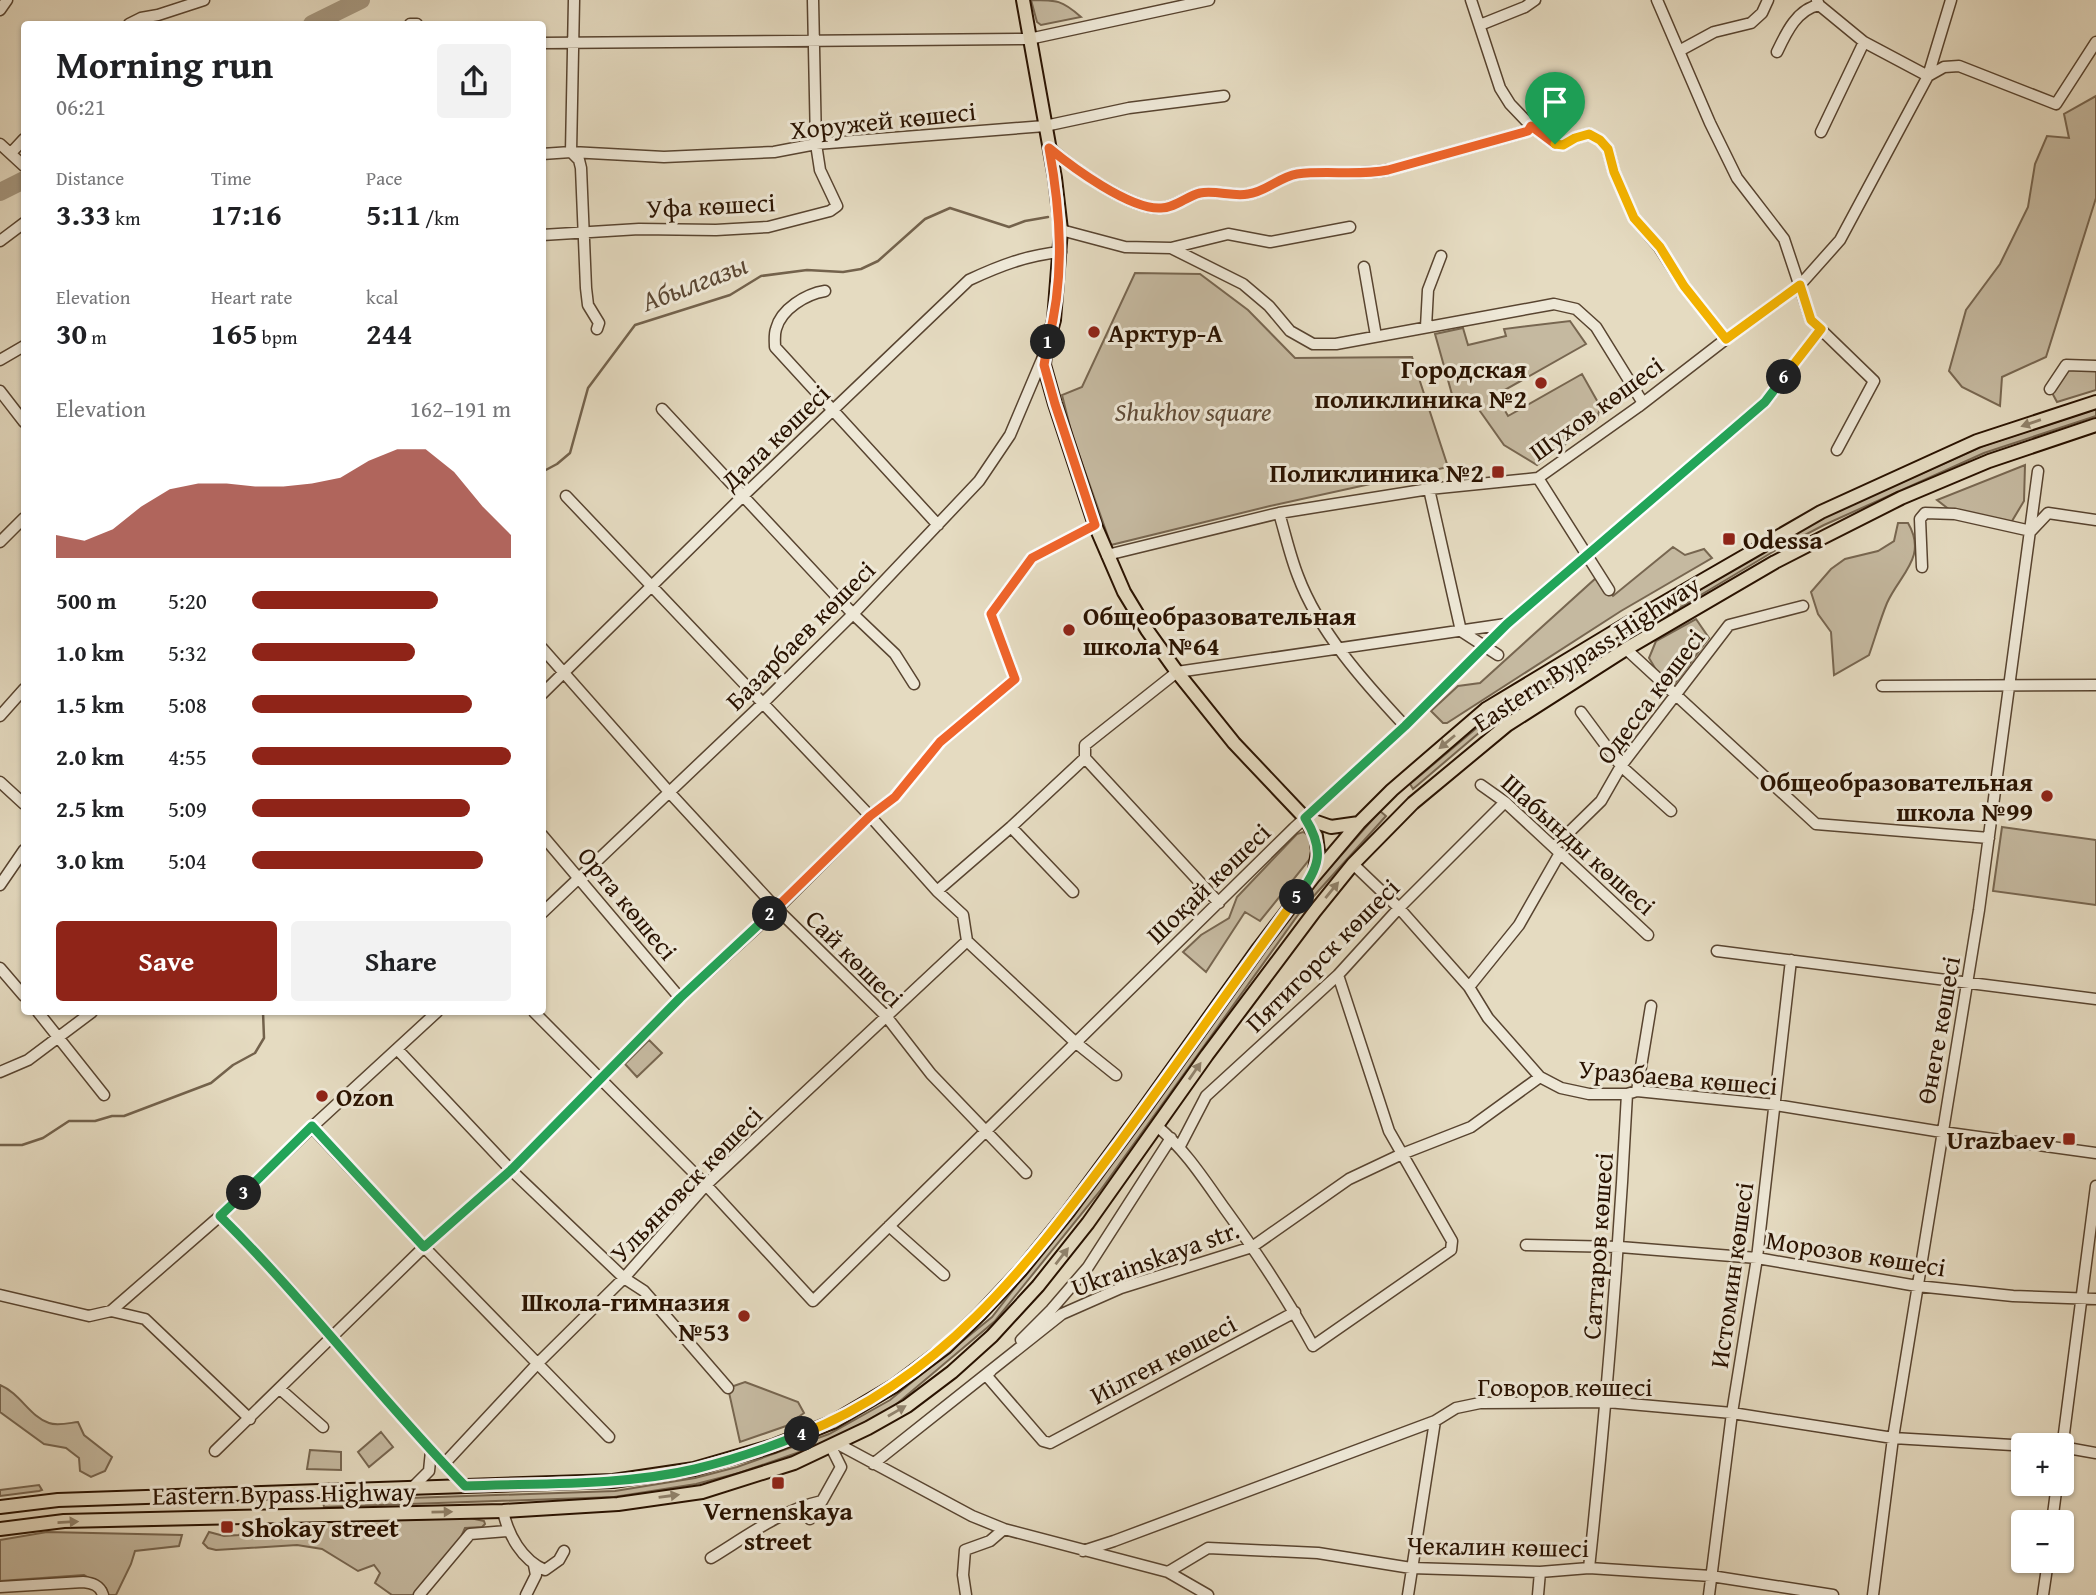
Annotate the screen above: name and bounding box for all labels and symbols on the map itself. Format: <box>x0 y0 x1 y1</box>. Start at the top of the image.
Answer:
pin <box>1525 72 1585 144</box>
street label: Хоружей көшесі <box>788 91 978 149</box>
street label: Уфа көшесі <box>646 182 776 228</box>
water label: Абылгазы <box>634 243 753 321</box>
place label: Арктур-А <box>1108 313 1223 352</box>
pin: 1 <box>1030 324 1066 360</box>
marker: Арктур-А <box>1086 324 1102 340</box>
street label: Шухов көшесі <box>1521 346 1671 470</box>
place label: Городская поликлиника №2 <box>1314 349 1527 418</box>
pin: 6 <box>1766 360 1802 394</box>
street label: Дала көшесі <box>711 375 839 500</box>
marker: Городская поликлиника №2 <box>1533 375 1549 391</box>
park label: Shukhov square <box>1115 392 1271 431</box>
one-way arrow <box>2021 418 2042 429</box>
place label: Поликлиника №2 <box>1269 453 1484 492</box>
marker: Поликлиника №2 <box>1490 464 1506 480</box>
place label: Odessa <box>1743 520 1823 559</box>
marker: Odessa <box>1721 531 1737 547</box>
street label: Базарбаев көшесі <box>716 551 884 719</box>
street label: Eastern Bypass Highway <box>1465 565 1707 741</box>
place label: Общеобразовательная школа №64 <box>1083 596 1356 665</box>
street label: Одесса көшесі <box>1586 620 1714 772</box>
marker: Общеобразовательная школа №64 <box>1061 622 1077 638</box>
one-way arrow <box>1438 735 1456 750</box>
place label: Общеобразовательная школа №99 <box>1760 762 2033 831</box>
street label: Шабынды көшесі <box>1493 764 1665 924</box>
marker: Общеобразовательная школа №99 <box>2039 788 2055 804</box>
street label: Шоқай көшесі <box>1137 813 1279 953</box>
street label: Орта көшесі <box>569 838 687 968</box>
street label: Пятигорск көшесі <box>1236 869 1408 1041</box>
pin: 5 <box>1280 880 1314 914</box>
one-way arrow <box>1324 881 1339 898</box>
pin: 2 <box>752 897 788 932</box>
street label: Сай көшесі <box>797 900 913 1016</box>
street label: Өнеге көшесі <box>1906 953 1970 1107</box>
street label: Уразбаева көшесі <box>1577 1049 1779 1105</box>
one-way arrow <box>1188 1062 1202 1080</box>
place label: Ozon <box>336 1077 395 1116</box>
marker: Ozon <box>314 1088 330 1104</box>
street label: Ульяновск көшесі <box>601 1097 771 1271</box>
place label: Urazbaev <box>1946 1120 2056 1159</box>
marker: Urazbaev <box>2061 1131 2077 1147</box>
street label: Саттаров көшесі <box>1571 1151 1623 1341</box>
pin: 3 <box>226 1176 262 1210</box>
street label: Истомин көшесі <box>1699 1180 1763 1370</box>
street label: Ukrainskaya str. <box>1066 1210 1244 1306</box>
street label: Морозов көшесі <box>1763 1220 1949 1286</box>
one-way arrow <box>1054 1247 1069 1265</box>
place label: Школа-гимназия №53 <box>521 1282 730 1351</box>
street label: Иілген көшесі <box>1083 1304 1243 1414</box>
marker: Школа-гимназия №53 <box>736 1308 752 1324</box>
street label: Говоров көшесі <box>1477 1367 1653 1406</box>
one-way arrow <box>888 1405 907 1417</box>
pin: 4 <box>784 1416 820 1452</box>
street label: Eastern Bypass Highway <box>152 1471 416 1515</box>
marker: Vernenskaya street <box>770 1475 786 1491</box>
one-way arrow <box>658 1491 680 1502</box>
place label: Vernenskaya street <box>703 1491 853 1560</box>
one-way arrow <box>431 1506 453 1518</box>
place label: Shokay street <box>241 1508 399 1547</box>
one-way arrow <box>57 1516 79 1527</box>
marker: Shokay street <box>219 1519 235 1535</box>
street label: Чекалин көшесі <box>1407 1525 1589 1567</box>

